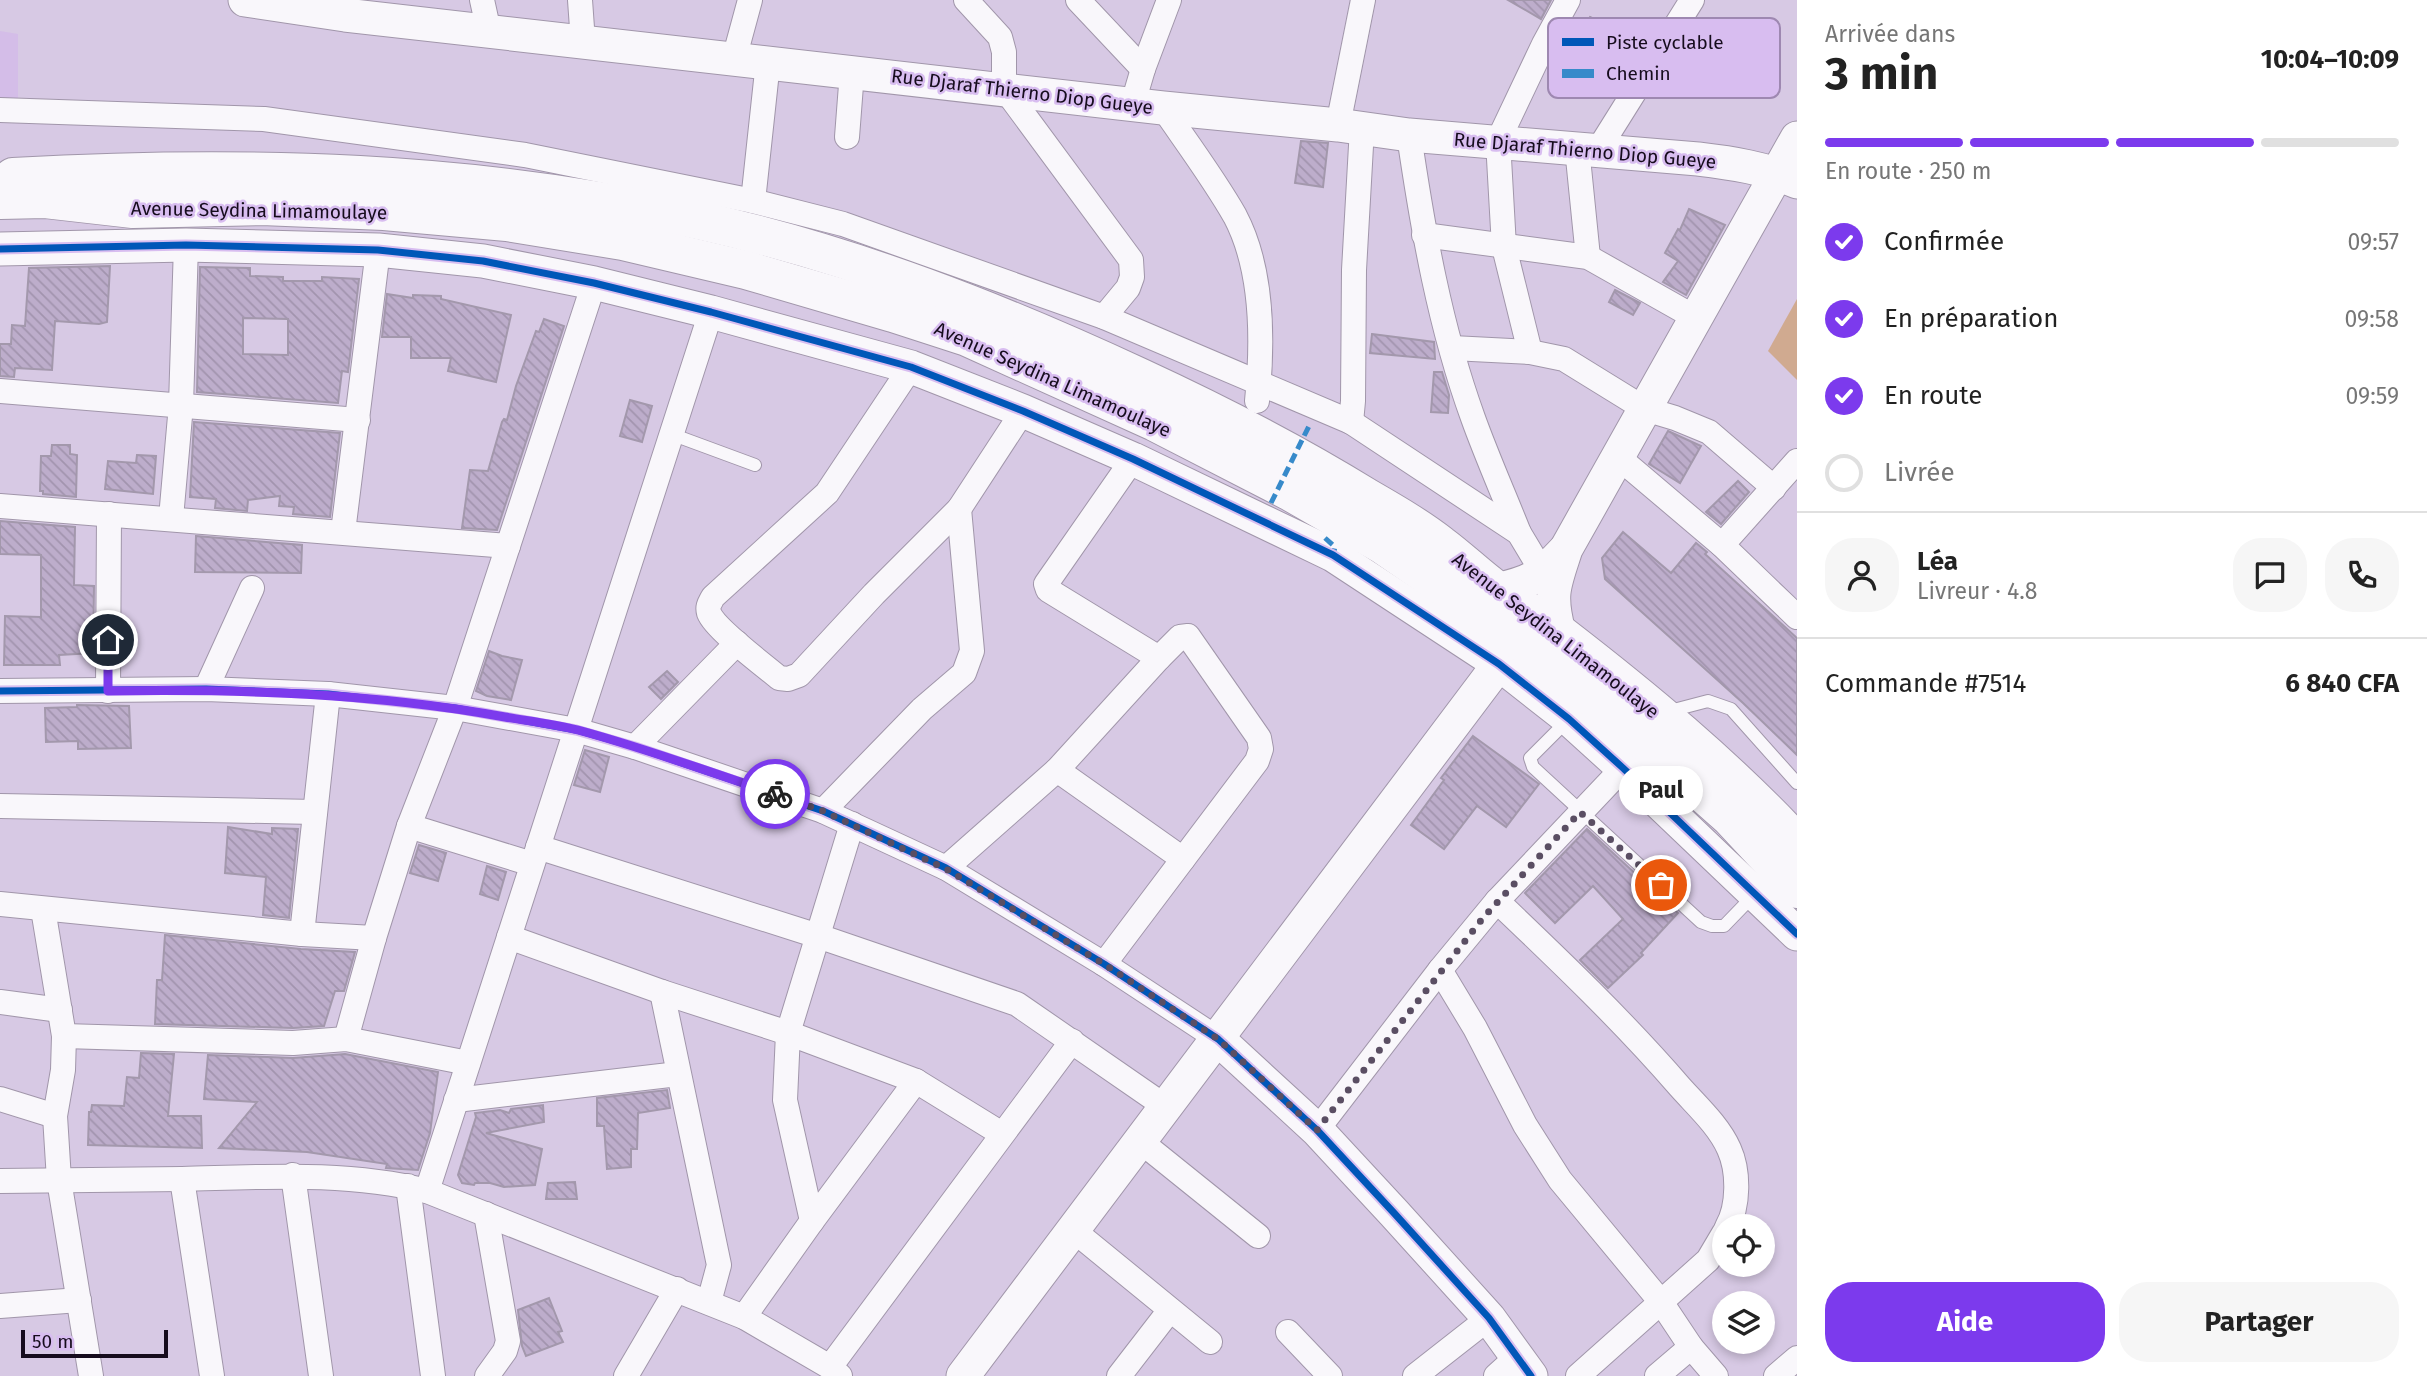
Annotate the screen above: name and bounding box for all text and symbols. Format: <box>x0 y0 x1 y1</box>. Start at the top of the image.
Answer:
legend <box>1548 18 1780 98</box>
text: Arrivée dans <box>1825 20 1955 48</box>
text: Piste cyclable <box>1606 31 1724 54</box>
text: 10:04–10:09 <box>2261 44 2399 75</box>
text: 3 min <box>1825 46 1938 101</box>
text: Chemin <box>1606 62 1671 85</box>
street label: Rue Djaraf Thierno Diop Gueye <box>890 64 1154 119</box>
street label: Rue Djaraf Thierno Diop Gueye <box>1453 128 1717 173</box>
text: En route · 250 m <box>1825 157 1991 185</box>
street label: Avenue Seydina Limamoulaye <box>131 197 387 224</box>
icon: check <box>1825 223 1863 261</box>
text: Confirmée <box>1884 226 2004 257</box>
text: 09:57 <box>2348 228 2399 256</box>
icon: check <box>1825 300 1863 338</box>
text: En préparation <box>1884 303 2058 334</box>
text: 09:58 <box>2345 305 2399 333</box>
street label: Avenue Seydina Limamoulaye <box>931 317 1175 442</box>
icon: check <box>1825 377 1863 415</box>
text: En route <box>1884 380 1983 411</box>
text: 09:59 <box>2345 382 2399 410</box>
text: Livrée <box>1884 457 1955 488</box>
button: person <box>1825 538 1899 612</box>
button: chat <box>2233 538 2307 612</box>
button: phone <box>2325 538 2399 612</box>
text: Léa <box>1917 546 1958 577</box>
street label: Avenue Seydina Limamoulaye <box>1448 547 1664 723</box>
text: Livreur · 4.8 <box>1917 577 2037 605</box>
pin <box>78 610 138 670</box>
icon: home <box>89 621 127 659</box>
text: Commande #7514 <box>1825 668 2026 699</box>
text: 6 840 CFA <box>2285 668 2399 699</box>
courier <box>740 759 810 829</box>
callout: Paul <box>1619 766 1703 815</box>
icon: bike <box>756 775 794 813</box>
text: Paul <box>1638 776 1684 804</box>
pin <box>1631 855 1691 915</box>
icon: bag <box>1642 866 1680 904</box>
map controls <box>1712 1214 1775 1354</box>
button: locate <box>1712 1214 1775 1277</box>
button: Aide <box>1825 1282 2105 1362</box>
button: Partager <box>2119 1282 2399 1362</box>
button: layers <box>1712 1291 1775 1354</box>
scale bar <box>21 1327 168 1359</box>
text: 50 m <box>32 1330 73 1353</box>

